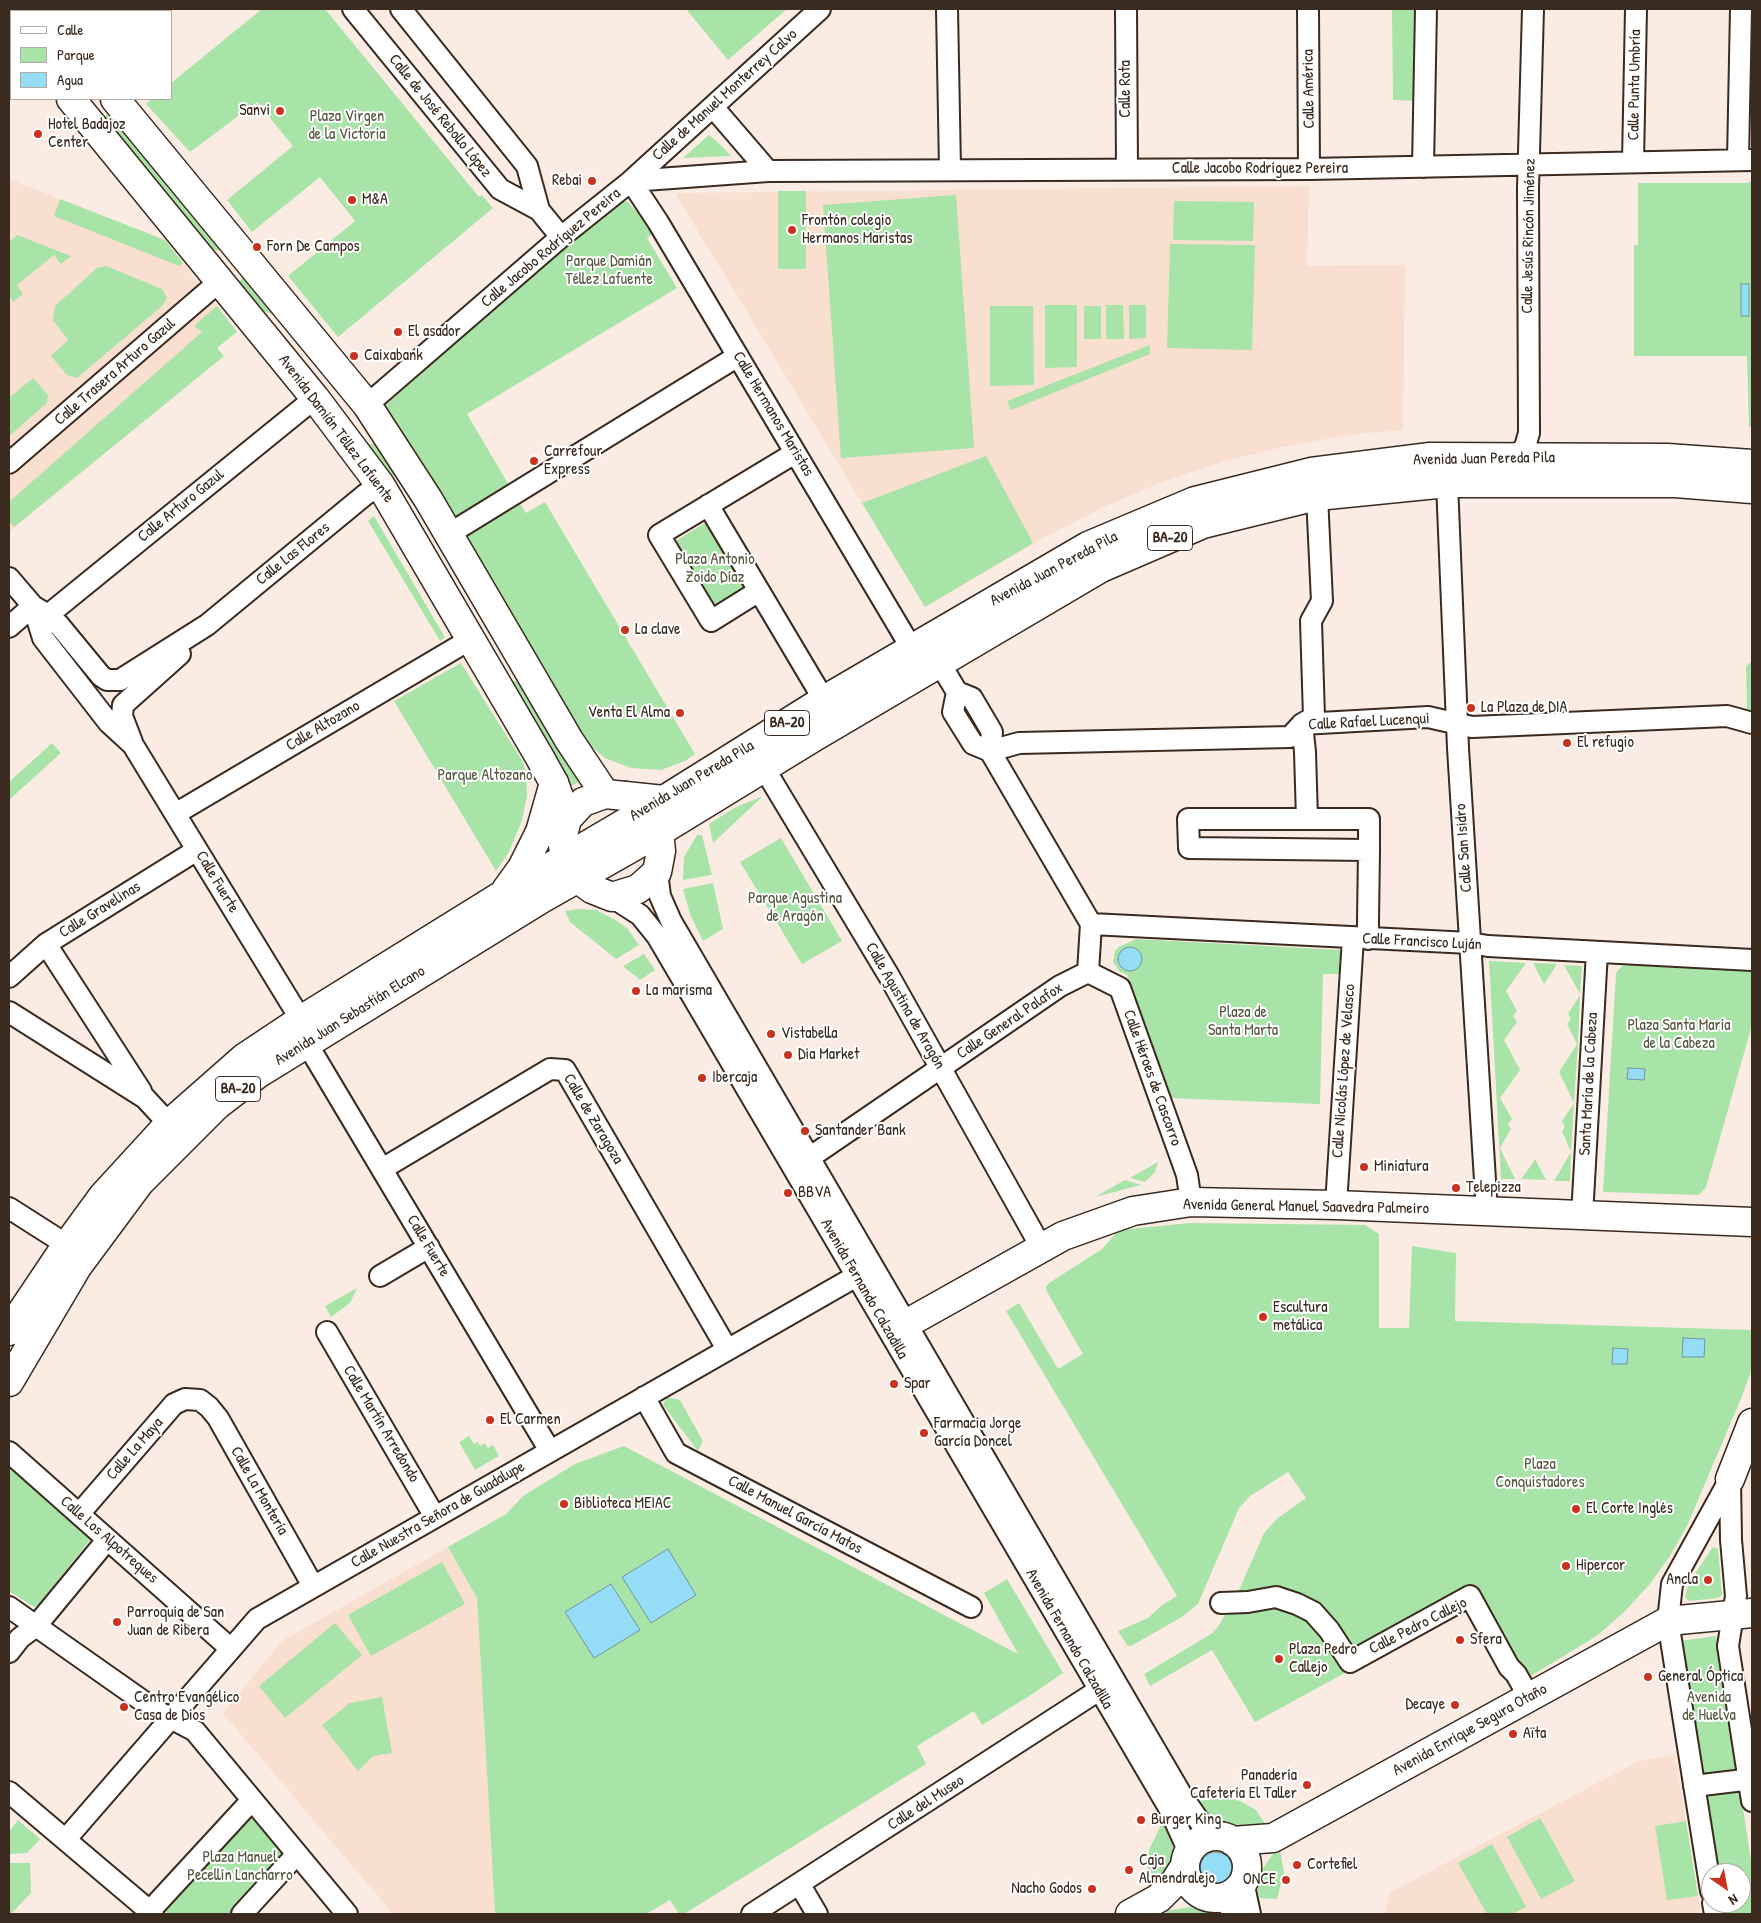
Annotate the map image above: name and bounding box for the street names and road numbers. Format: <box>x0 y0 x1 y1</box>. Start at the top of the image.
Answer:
street label: Calle de Manuel Monterrey Calvo <box>649 25 801 165</box>
street label: Calle Punta Umbría <box>1624 29 1646 141</box>
street label: Calle América <box>1299 49 1319 129</box>
street label: Calle de José Rebollo López <box>384 51 496 181</box>
street label: Calle Rota <box>1116 60 1136 118</box>
street label: Calle Jesús Rincón Jiménez <box>1518 158 1540 314</box>
street label: Calle Jacobo Rodríguez Pereira <box>1172 159 1348 179</box>
street label: Calle Jacobo Rodríguez Pereira <box>477 184 625 312</box>
street label: Calle Trasera Arturo Gazul <box>51 314 179 430</box>
street label: Calle Hermanos Maristas <box>728 348 818 480</box>
street label: Avenida Damián Téllez Lafuente <box>274 351 398 507</box>
street label: Avenida Juan Pereda Pila <box>1413 448 1555 470</box>
street label: Calle Arturo Gazul <box>134 465 228 547</box>
street label: Calle Las Flores <box>252 518 334 590</box>
road number: BA-20 <box>1148 526 1192 550</box>
street label: Avenida Juan Pereda Pila <box>987 527 1121 611</box>
street label: Calle Altozano <box>283 696 363 756</box>
street label: Calle Rafael Lucenqui <box>1308 709 1430 735</box>
road number: BA-20 <box>764 710 810 736</box>
street label: Avenida Juan Pereda Pila <box>626 736 758 826</box>
street label: Calle San Isidro <box>1451 803 1477 893</box>
street label: Calle Fuerte <box>191 848 243 916</box>
street label: Calle Gravelinas <box>56 877 144 943</box>
street label: Calle Francisco Luján <box>1362 929 1482 955</box>
street label: Calle Agustina de Aragón <box>861 939 949 1073</box>
street label: Avenida Juan Sebastián Elcano <box>271 962 429 1070</box>
street label: Calle General Palafox <box>953 978 1067 1064</box>
street label: Calle Nicolás López de Velasco <box>1328 983 1360 1159</box>
street label: Calle Héroes de Cascorro <box>1118 1007 1186 1149</box>
street label: Santa María de la Cabeza <box>1576 1012 1602 1156</box>
street label: Calle de Zaragoza <box>559 1070 627 1168</box>
road number: BA-20 <box>216 1076 260 1102</box>
street label: Avenida General Manuel Saavedra Palmeiro <box>1183 1195 1429 1219</box>
street label: Calle Fuerte <box>402 1212 454 1280</box>
street label: Avenida Fernando Calzadilla <box>816 1216 912 1362</box>
street label: Calle Martín Arredondo <box>339 1362 423 1486</box>
street label: Calle La Maya <box>103 1414 167 1484</box>
street label: Calle La Montería <box>226 1443 292 1539</box>
street label: Calle Nuestra Señora de Guadalupe <box>348 1457 528 1573</box>
street label: Calle Manuel García Matos <box>725 1471 865 1559</box>
street label: Calle Los Alpotreques <box>56 1492 162 1588</box>
street label: Avenida Fernando Calzadilla <box>1021 1566 1117 1712</box>
street label: Calle Pedro Callejo <box>1366 1593 1470 1659</box>
street label: Avenida Enrique Segura Otaño <box>1390 1680 1550 1780</box>
street label: Calle del Museo <box>884 1771 968 1835</box>

